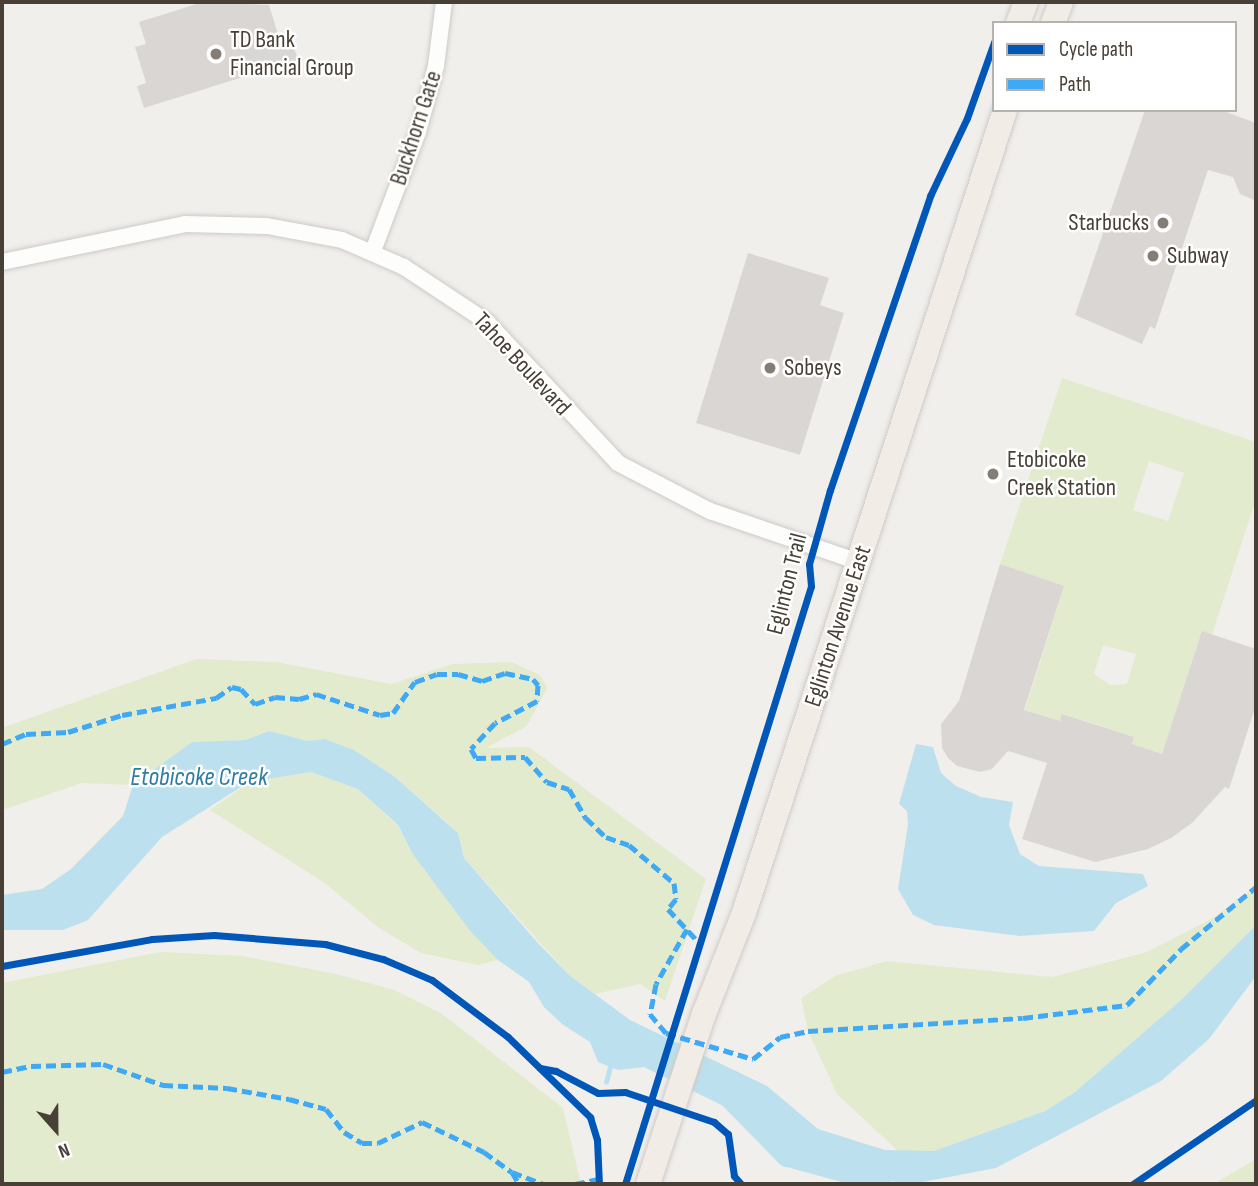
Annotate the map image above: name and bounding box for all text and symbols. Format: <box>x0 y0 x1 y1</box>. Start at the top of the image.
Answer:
legend <box>992 21 1237 112</box>
place label: TD Bank Financial Group <box>230 26 354 82</box>
text: Cycle path <box>1059 37 1133 62</box>
marker: TD Bank Financial Group <box>208 46 224 62</box>
street label: Buckhorn Gate <box>384 67 448 189</box>
text: Path <box>1059 72 1091 97</box>
place label: Starbucks <box>1068 209 1149 237</box>
marker: Starbucks <box>1155 215 1171 231</box>
place label: Subway <box>1167 242 1229 270</box>
marker: Subway <box>1145 248 1161 264</box>
street label: Tahoe Boulevard <box>467 306 577 422</box>
place label: Sobeys <box>784 354 842 382</box>
marker: Sobeys <box>762 360 778 376</box>
place label: Etobicoke Creek Station <box>1007 446 1116 502</box>
marker: Etobicoke Creek Station <box>985 466 1001 482</box>
street label: Eglinton Trail <box>761 530 813 638</box>
street label: Eglinton Avenue East <box>798 542 878 710</box>
water label: Etobicoke Creek <box>130 762 268 794</box>
north arrow <box>21 1095 91 1165</box>
text: N <box>55 1138 73 1163</box>

